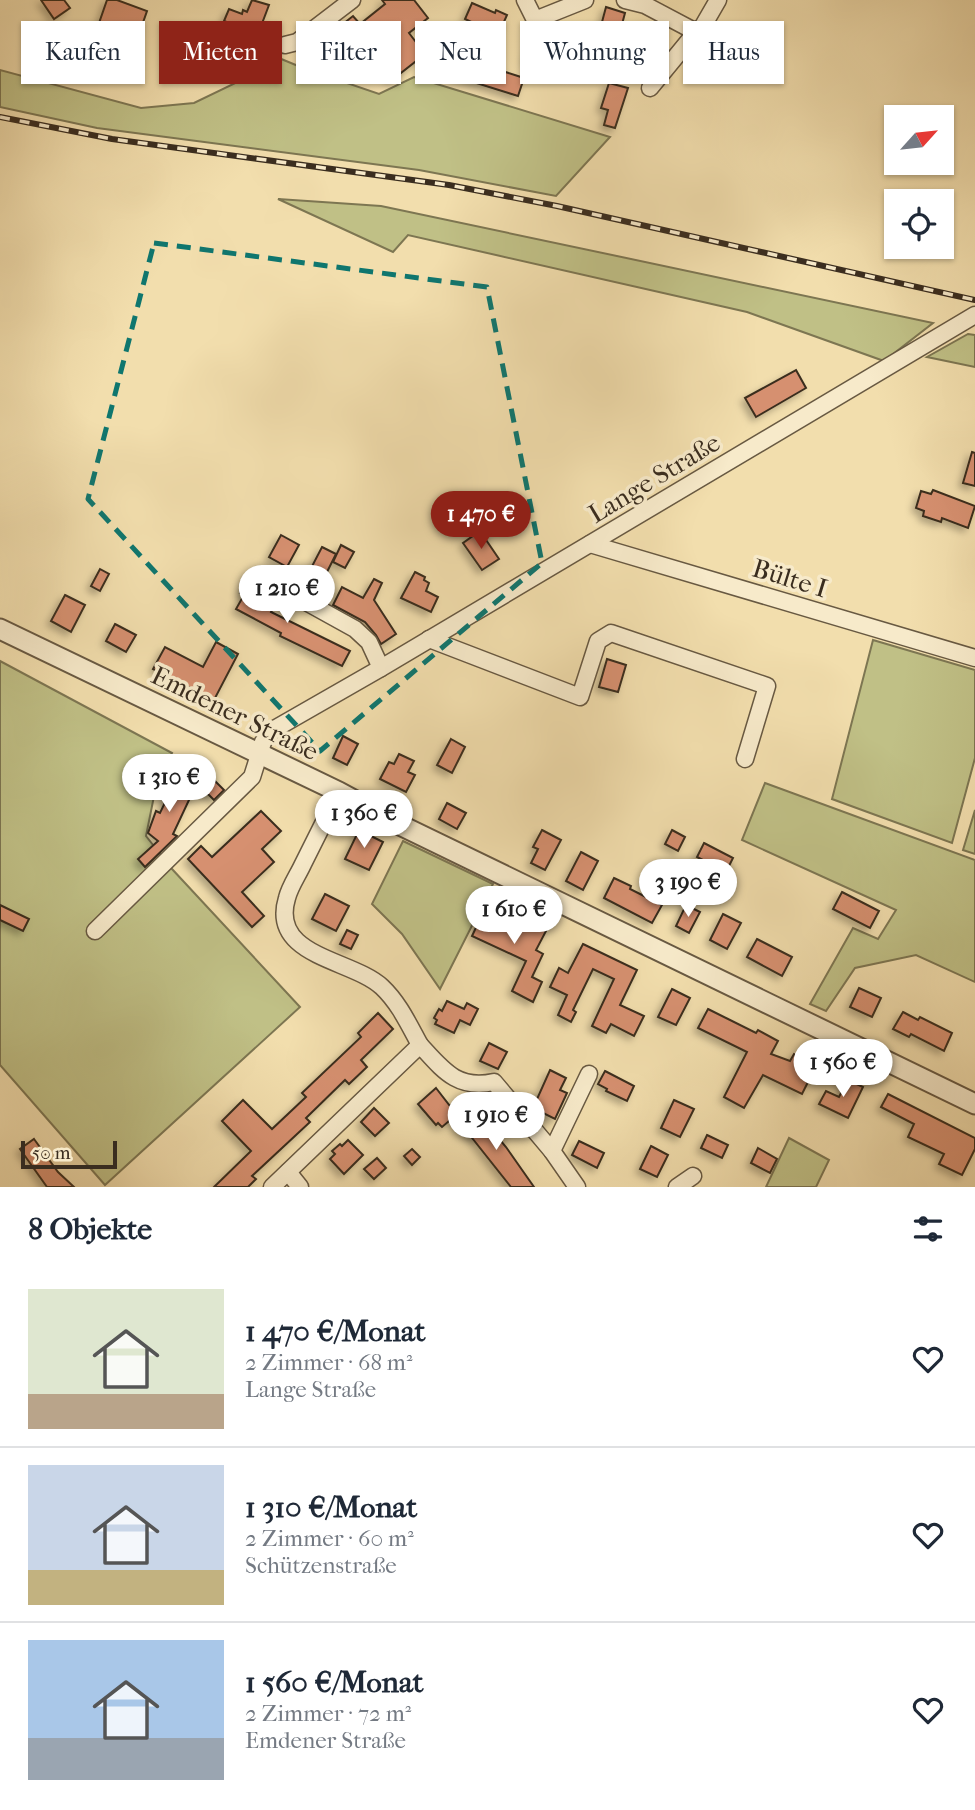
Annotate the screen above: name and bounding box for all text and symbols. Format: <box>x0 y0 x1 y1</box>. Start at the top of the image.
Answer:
chip: Kaufen <box>21 21 145 84</box>
chip: Mieten <box>159 21 282 84</box>
chip: Filter <box>296 21 401 84</box>
chip: Neu <box>415 21 506 84</box>
chip: Wohnung <box>520 21 669 84</box>
chip: Haus <box>683 21 784 84</box>
north arrow <box>884 105 954 175</box>
map controls <box>884 105 954 259</box>
button: locate <box>884 189 954 259</box>
street label: Lange Straße <box>583 427 726 530</box>
pin: 1 470 € <box>416 491 546 551</box>
text: 1 470 € <box>447 500 515 527</box>
street label: Bülte I <box>749 552 831 604</box>
pin: 1 210 € <box>222 566 352 625</box>
text: 1 210 € <box>255 574 319 601</box>
street label: Emdener Straße <box>146 660 323 767</box>
pin: 1 310 € <box>104 754 234 814</box>
text: 1 310 € <box>138 763 200 790</box>
pin: 1 360 € <box>299 790 429 850</box>
text: 1 360 € <box>331 799 397 826</box>
pin: 3 190 € <box>623 860 753 919</box>
text: 3 190 € <box>655 868 721 895</box>
pin: 1 610 € <box>449 886 579 946</box>
text: 1 610 € <box>482 895 546 922</box>
pin: 1 560 € <box>778 1040 908 1099</box>
text: 1 560 € <box>810 1048 876 1075</box>
pin: 1 910 € <box>431 1092 561 1152</box>
text: 1 910 € <box>464 1101 528 1128</box>
scale bar <box>21 1138 117 1170</box>
text: 50 m <box>32 1142 71 1164</box>
icon: filters <box>909 1210 947 1248</box>
text: 8 Objekte <box>28 1212 152 1247</box>
text: 1 470 €/Monat <box>245 1314 426 1349</box>
icon: home <box>84 1317 168 1401</box>
icon: heart <box>909 1340 947 1378</box>
text: 2 Zimmer · 68 m² <box>245 1349 412 1376</box>
text: Lange Straße <box>245 1376 376 1403</box>
text: 1 310 €/Monat <box>245 1490 417 1525</box>
icon: home <box>84 1493 168 1577</box>
icon: heart <box>909 1516 947 1554</box>
text: 2 Zimmer · 60 m² <box>245 1525 414 1552</box>
text: Schützenstraße <box>245 1552 397 1579</box>
text: 1 560 €/Monat <box>245 1665 424 1700</box>
icon: home <box>84 1668 168 1752</box>
icon: heart <box>909 1691 947 1729</box>
text: 2 Zimmer · 72 m² <box>245 1700 411 1727</box>
text: Emdener Straße <box>245 1727 406 1754</box>

